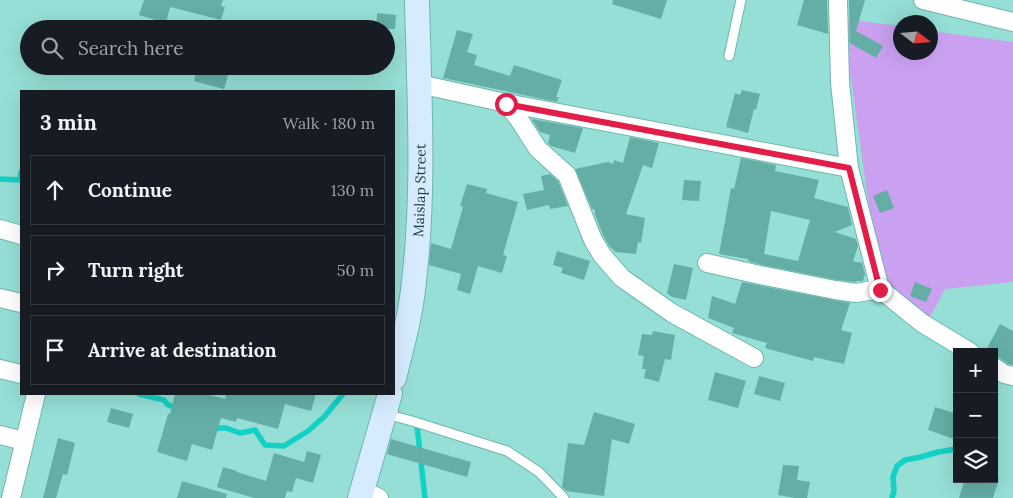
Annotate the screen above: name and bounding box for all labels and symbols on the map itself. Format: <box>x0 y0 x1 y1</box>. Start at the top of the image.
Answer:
north arrow <box>893 15 938 60</box>
route start <box>495 93 518 116</box>
street label: Maislap Street <box>409 143 429 238</box>
route end <box>869 279 892 302</box>

